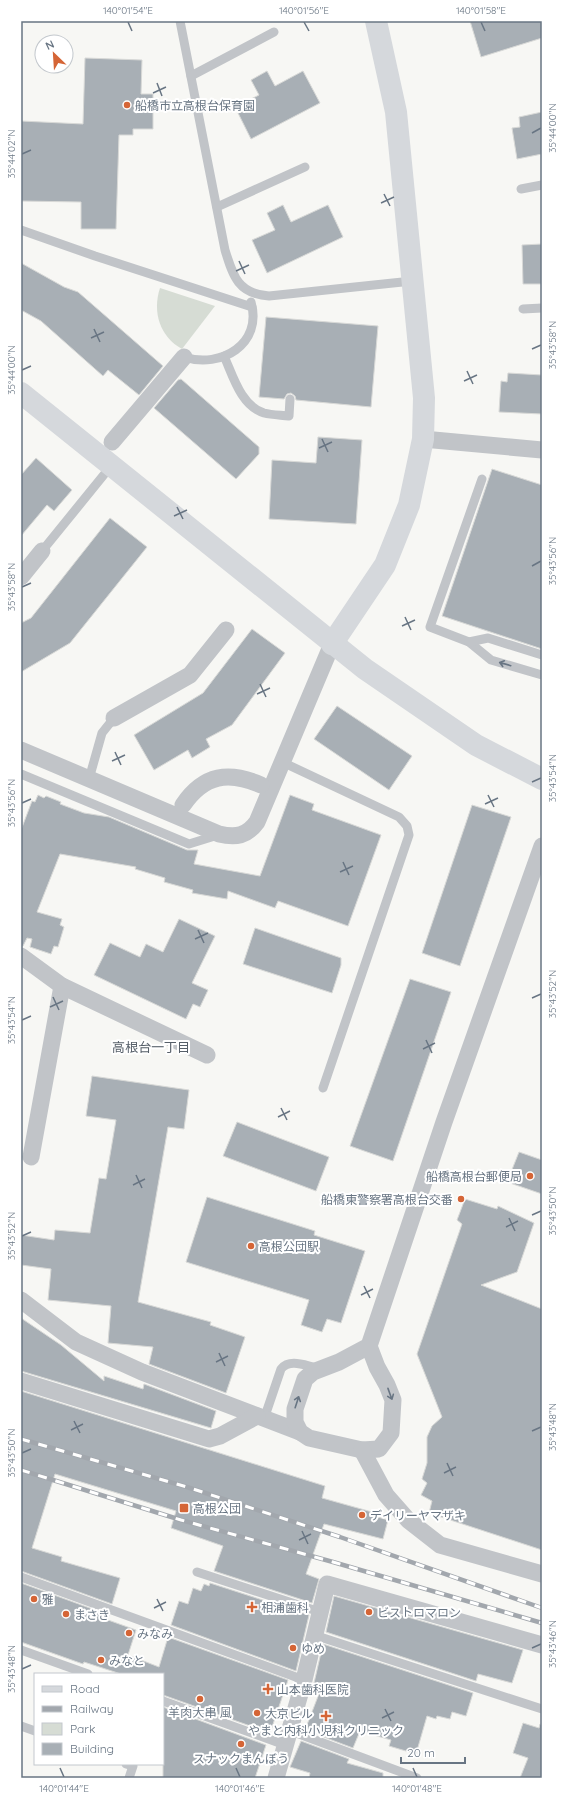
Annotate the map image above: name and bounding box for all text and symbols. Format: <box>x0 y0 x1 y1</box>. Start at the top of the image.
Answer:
text: 140°01'54"E <box>103 4 153 17</box>
text: 140°01'56"E <box>279 4 329 17</box>
text: 140°01'58"E <box>456 4 506 17</box>
north arrow <box>34 34 74 74</box>
text: N <box>43 37 56 53</box>
place label: 船橋市立高根台保育園 <box>135 98 255 113</box>
marker: 船橋市立高根台保育園 <box>122 100 132 110</box>
text: 35°44'00"N <box>546 103 559 153</box>
text: 35°44'02"N <box>5 129 18 179</box>
text: 35°43'58"N <box>546 321 559 369</box>
text: 35°44'00"N <box>5 345 18 395</box>
text: 35°43'56"N <box>546 537 559 585</box>
text: 35°43'58"N <box>5 563 18 611</box>
one-way arrow <box>498 660 511 667</box>
text: 35°43'54"N <box>546 754 559 802</box>
text: 35°43'56"N <box>5 779 18 827</box>
text: 35°43'52"N <box>546 970 559 1018</box>
text: 35°43'54"N <box>5 996 18 1044</box>
district label: 高根台一丁目 <box>112 1039 190 1055</box>
place label: 船橋高根台郵便局 <box>426 1169 522 1184</box>
marker: 船橋高根台郵便局 <box>525 1171 535 1181</box>
text: 35°43'50"N <box>546 1187 559 1235</box>
place label: 船橋東警察署高根台交番 <box>321 1192 453 1207</box>
marker: 船橋東警察署高根台交番 <box>456 1194 466 1204</box>
text: 35°43'52"N <box>5 1212 18 1260</box>
place label: 高根公団駅 <box>259 1239 319 1254</box>
marker: 高根公団駅 <box>246 1241 256 1251</box>
one-way arrow <box>387 1388 395 1400</box>
one-way arrow <box>294 1396 301 1409</box>
text: 35°43'48"N <box>546 1403 559 1451</box>
text: 35°43'50"N <box>5 1429 18 1477</box>
place label: 高根公団 <box>193 1501 241 1516</box>
marker: 高根公団 <box>178 1502 190 1514</box>
place label: デイリーヤマザキ <box>370 1508 466 1523</box>
marker: デイリーヤマザキ <box>357 1510 367 1520</box>
place label: 雅 <box>42 1592 54 1607</box>
marker: 雅 <box>29 1594 39 1604</box>
place label: 相浦歯科 <box>261 1600 309 1615</box>
marker: 相浦歯科 <box>246 1601 258 1613</box>
place label: ビストロマロン <box>377 1605 461 1620</box>
place label: まさき <box>74 1607 110 1622</box>
marker: ビストロマロン <box>364 1607 374 1617</box>
marker: まさき <box>61 1609 71 1619</box>
text: 35°43'46"N <box>546 1620 559 1668</box>
place label: みなみ <box>137 1626 173 1641</box>
marker: みなみ <box>124 1628 134 1638</box>
place label: ゆめ <box>301 1641 325 1656</box>
marker: ゆめ <box>288 1643 298 1653</box>
text: 35°43'48"N <box>5 1645 18 1693</box>
place label: みなと <box>109 1653 145 1668</box>
marker: みなと <box>96 1655 106 1665</box>
legend <box>34 1673 164 1765</box>
text: Road <box>70 1681 100 1696</box>
place label: 山本歯科医院 <box>277 1682 349 1697</box>
marker: 山本歯科医院 <box>262 1683 274 1695</box>
marker: 羊肉大串 風 <box>195 1694 205 1704</box>
text: Railway <box>70 1701 114 1716</box>
place label: 羊肉大串 風 <box>168 1705 232 1720</box>
place label: 大京ビル <box>265 1706 313 1721</box>
marker: 大京ビル <box>252 1708 262 1718</box>
marker: やまと内科小児科クリニック <box>320 1710 332 1722</box>
text: Park <box>70 1721 95 1736</box>
place label: やまと内科小児科クリニック <box>248 1723 404 1738</box>
marker: スナックまんぼう <box>236 1739 246 1749</box>
scale bar <box>401 1739 465 1765</box>
text: Building <box>70 1741 114 1756</box>
text: 20 m <box>407 1745 435 1760</box>
place label: スナックまんぼう <box>193 1751 289 1766</box>
text: 140°01'44"E <box>39 1782 89 1795</box>
text: 140°01'46"E <box>215 1782 265 1795</box>
text: 140°01'48"E <box>392 1782 442 1795</box>

